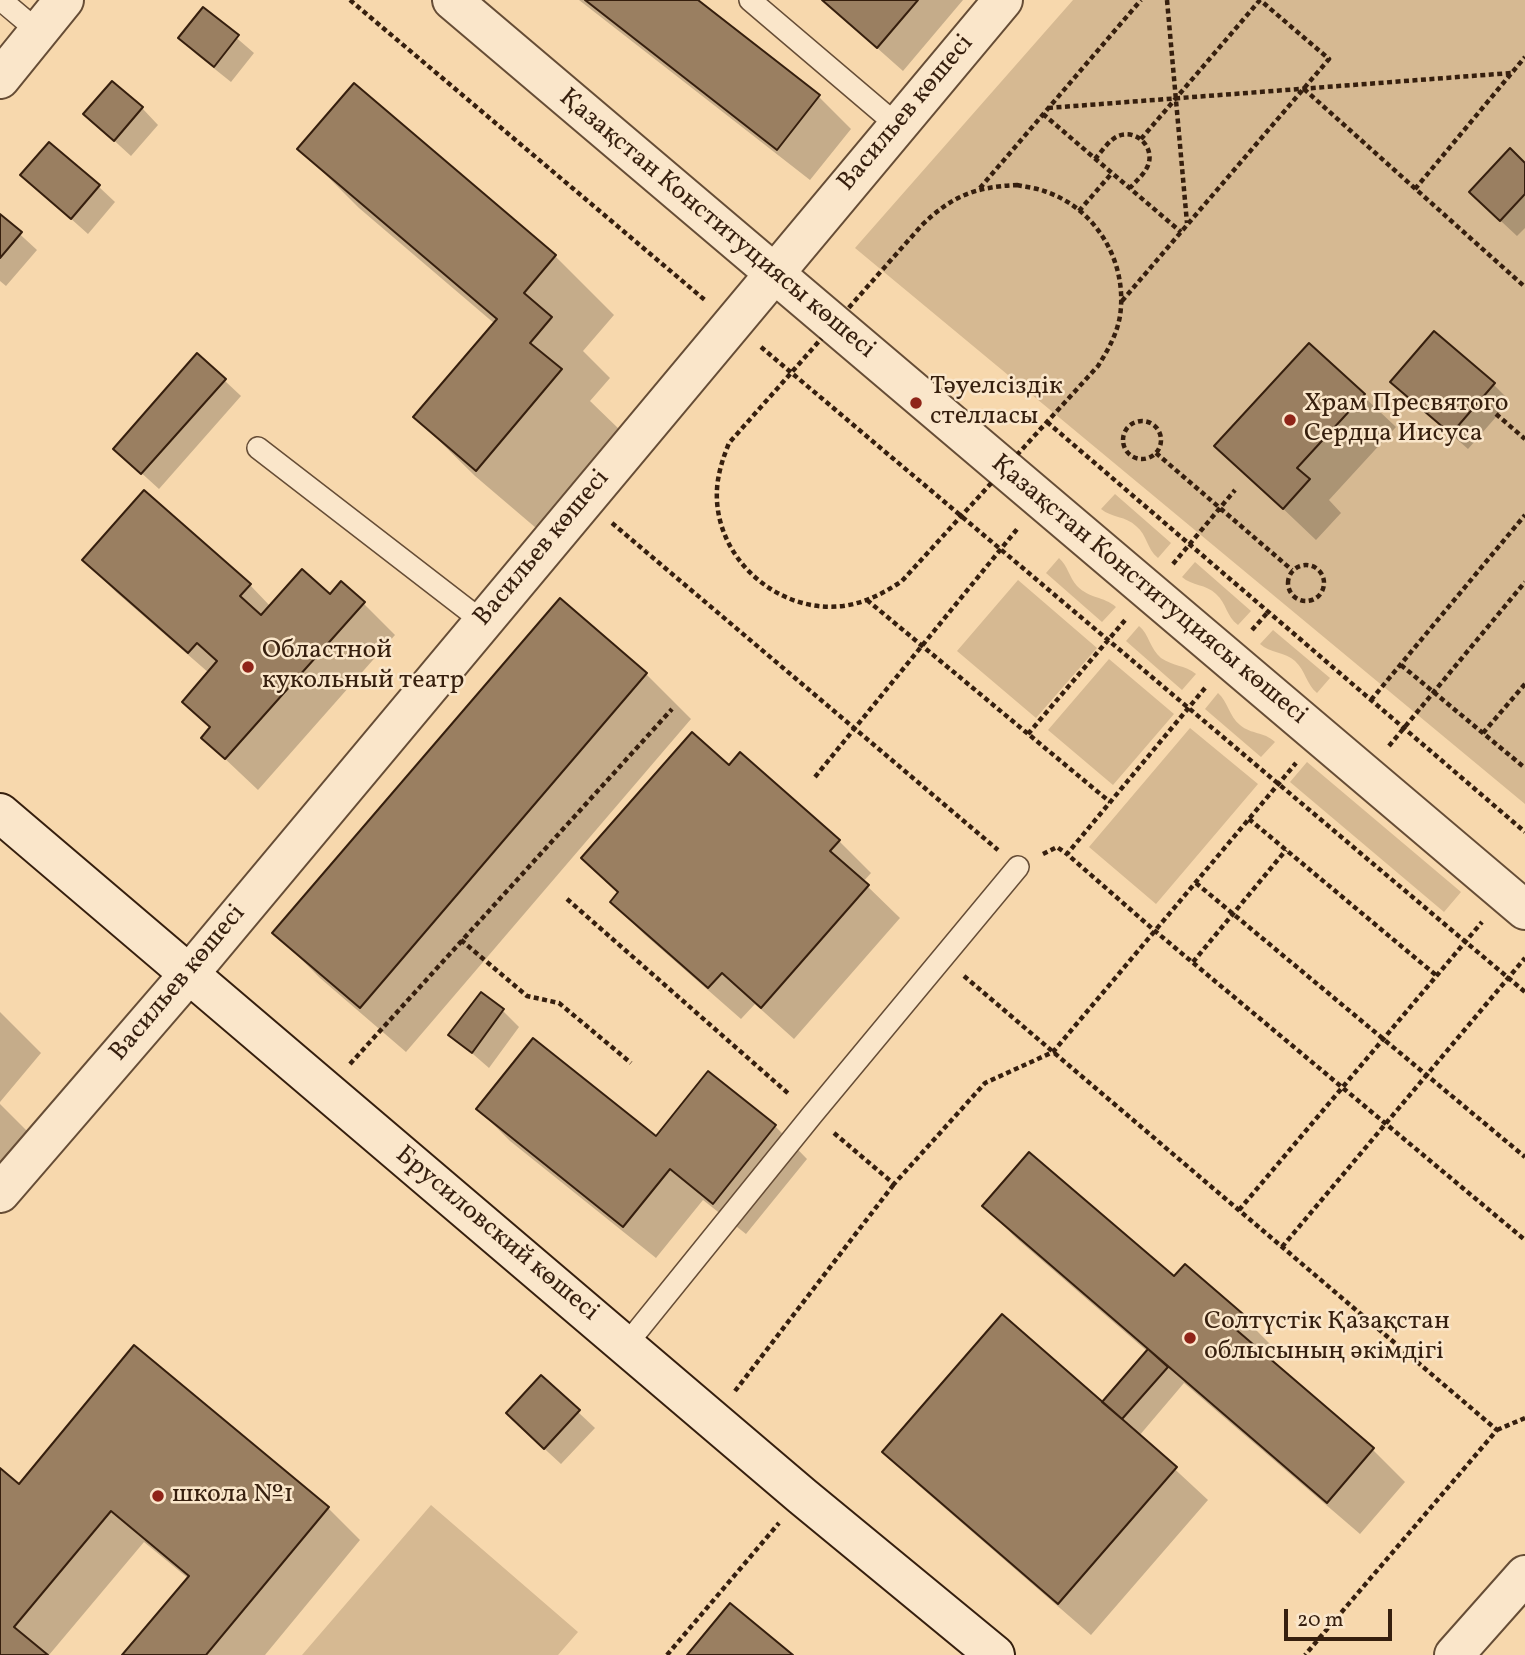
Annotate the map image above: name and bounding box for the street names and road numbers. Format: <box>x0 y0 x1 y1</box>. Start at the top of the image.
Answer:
street label: Васильев көшесі <box>832 29 982 199</box>
street label: Қазақстан Конституциясы көшесі <box>552 83 880 367</box>
street label: Қазақстан Конституциясы көшесі <box>984 449 1312 733</box>
street label: Васильев көшесі <box>468 464 618 634</box>
street label: Васильев көшесі <box>104 899 254 1069</box>
street label: Брусиловский көшесі <box>388 1141 604 1329</box>

